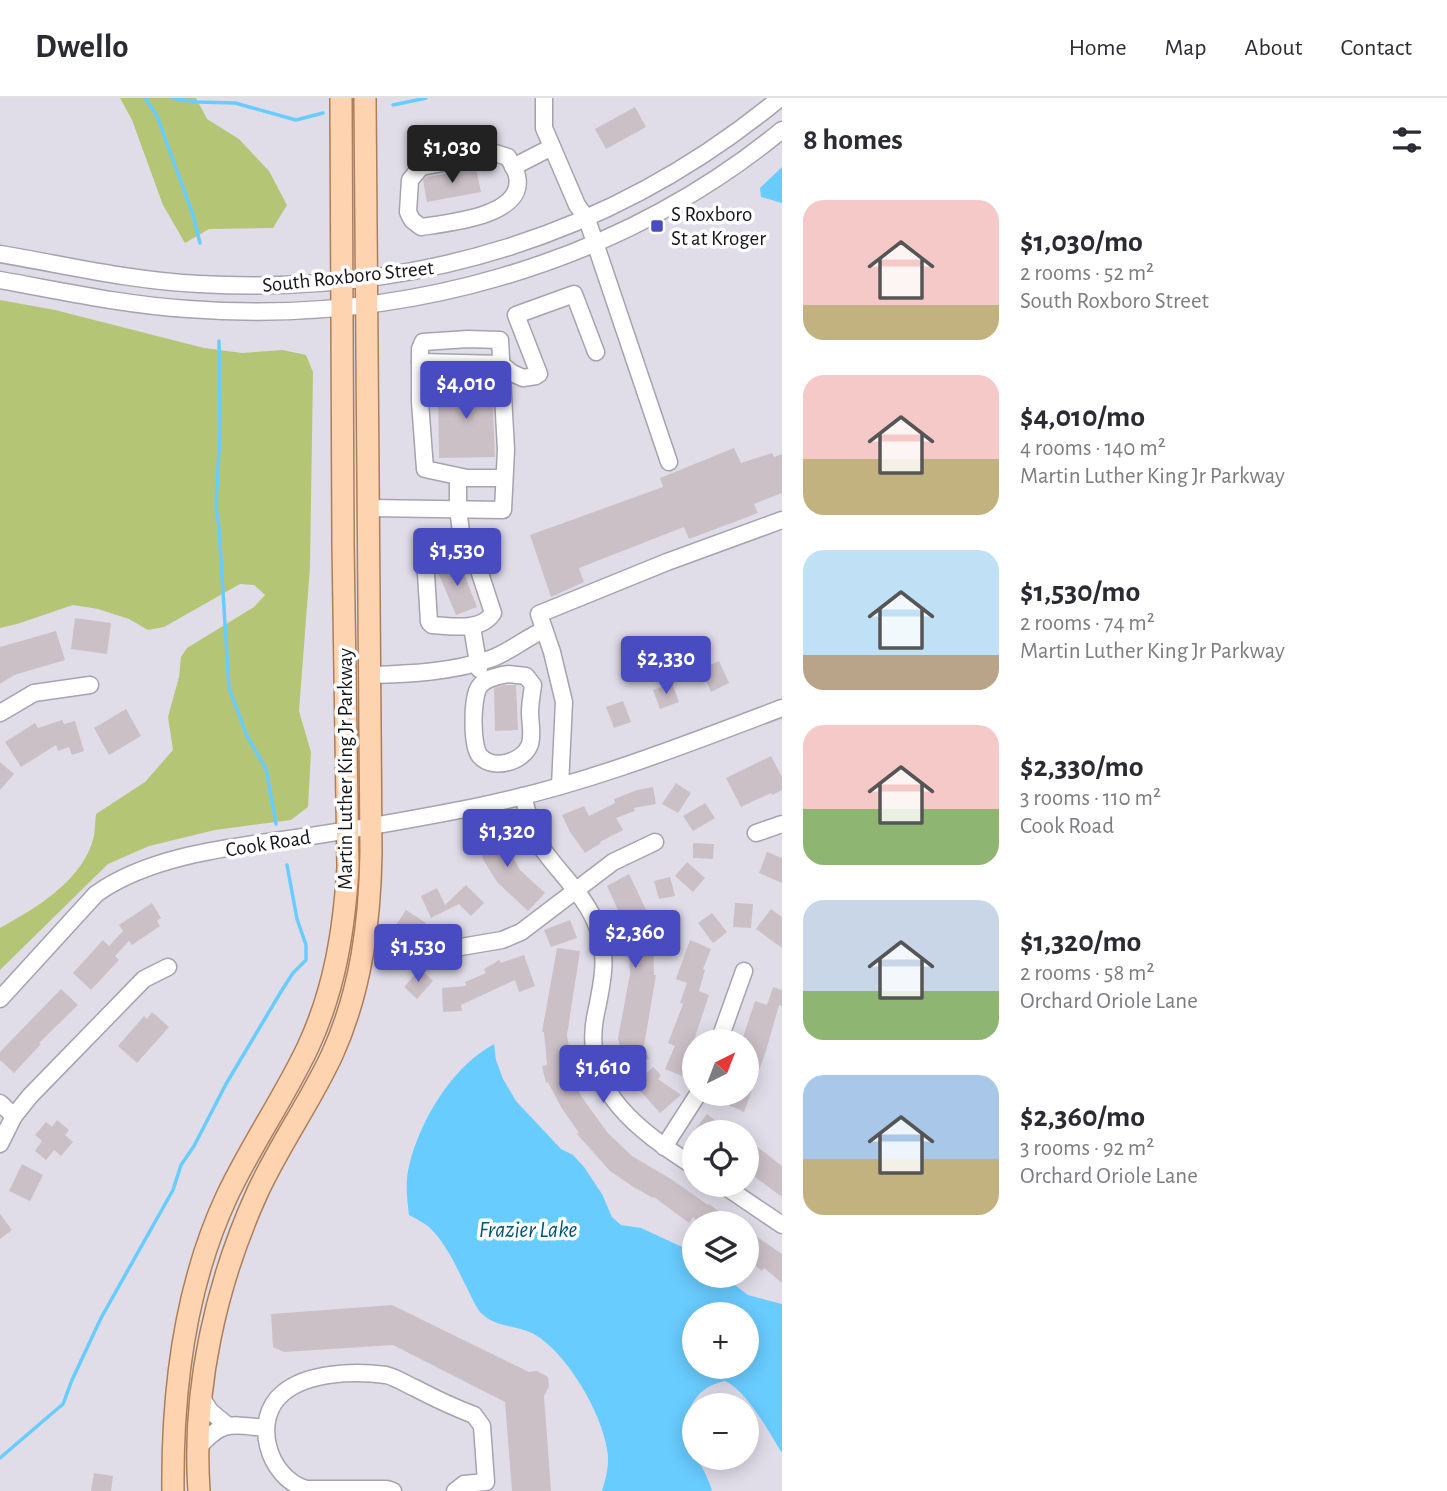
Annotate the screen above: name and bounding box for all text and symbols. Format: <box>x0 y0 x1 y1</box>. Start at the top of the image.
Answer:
text: Dwello <box>35 31 129 64</box>
text: Home <box>1069 36 1127 60</box>
text: Map <box>1165 36 1207 60</box>
text: About <box>1245 36 1302 60</box>
text: Contact <box>1340 36 1412 60</box>
icon: filters <box>1388 121 1426 159</box>
text: 8 homes <box>803 125 903 155</box>
pin: $1,030 <box>395 126 509 185</box>
text: $1,030 <box>423 136 481 159</box>
place label: S Roxboro St at Kroger <box>671 204 766 249</box>
marker: S Roxboro St at Kroger <box>649 218 665 234</box>
text: $1,030/mo <box>1020 227 1143 257</box>
icon: home <box>859 228 943 312</box>
street label: South Roxboro Street <box>261 257 435 296</box>
text: 2 rooms · 52 m² <box>1020 262 1154 285</box>
text: South Roxboro Street <box>1020 290 1209 313</box>
pin: $4,010 <box>409 362 523 421</box>
text: $4,010 <box>436 372 496 395</box>
text: $4,010/mo <box>1020 402 1145 432</box>
icon: home <box>859 403 943 487</box>
text: 4 rooms · 140 m² <box>1020 437 1166 460</box>
text: Martin Luther King Jr Parkway <box>1020 465 1285 488</box>
pin: $1,530 <box>400 528 514 588</box>
text: $1,530 <box>429 539 485 562</box>
text: $1,530/mo <box>1020 577 1140 607</box>
icon: home <box>859 578 943 662</box>
text: 2 rooms · 74 m² <box>1020 612 1155 635</box>
pin: $2,330 <box>609 636 723 696</box>
text: Martin Luther King Jr Parkway <box>1020 640 1285 663</box>
text: $2,330 <box>637 647 695 670</box>
street label: Martin Luther King Jr Parkway <box>335 648 356 890</box>
text: $2,330/mo <box>1020 752 1144 782</box>
icon: home <box>859 753 943 837</box>
text: 3 rooms · 110 m² <box>1020 787 1161 810</box>
pin: $1,320 <box>450 810 564 869</box>
text: Cook Road <box>1020 815 1114 838</box>
text: $1,320 <box>479 820 535 843</box>
street label: Cook Road <box>224 826 312 861</box>
pin: $2,360 <box>578 910 692 970</box>
text: $2,360 <box>605 921 665 944</box>
pin: $1,530 <box>361 924 475 984</box>
text: $1,320/mo <box>1020 927 1141 957</box>
icon: home <box>859 928 943 1012</box>
text: $1,530 <box>390 935 446 958</box>
text: 2 rooms · 58 m² <box>1020 962 1155 985</box>
text: Orchard Oriole Lane <box>1020 990 1198 1013</box>
north arrow <box>682 1029 760 1106</box>
map controls <box>682 1029 759 1470</box>
pin: $1,610 <box>546 1046 660 1105</box>
text: $1,610 <box>575 1056 631 1079</box>
text: $2,360/mo <box>1020 1102 1145 1132</box>
icon: home <box>859 1103 943 1187</box>
button: locate <box>682 1120 759 1197</box>
text: 3 rooms · 92 m² <box>1020 1137 1154 1160</box>
text: Orchard Oriole Lane <box>1020 1165 1198 1188</box>
button: layers <box>682 1211 759 1288</box>
water label: Frazier Lake <box>479 1219 578 1242</box>
button: + <box>682 1302 759 1379</box>
button: − <box>682 1393 759 1470</box>

